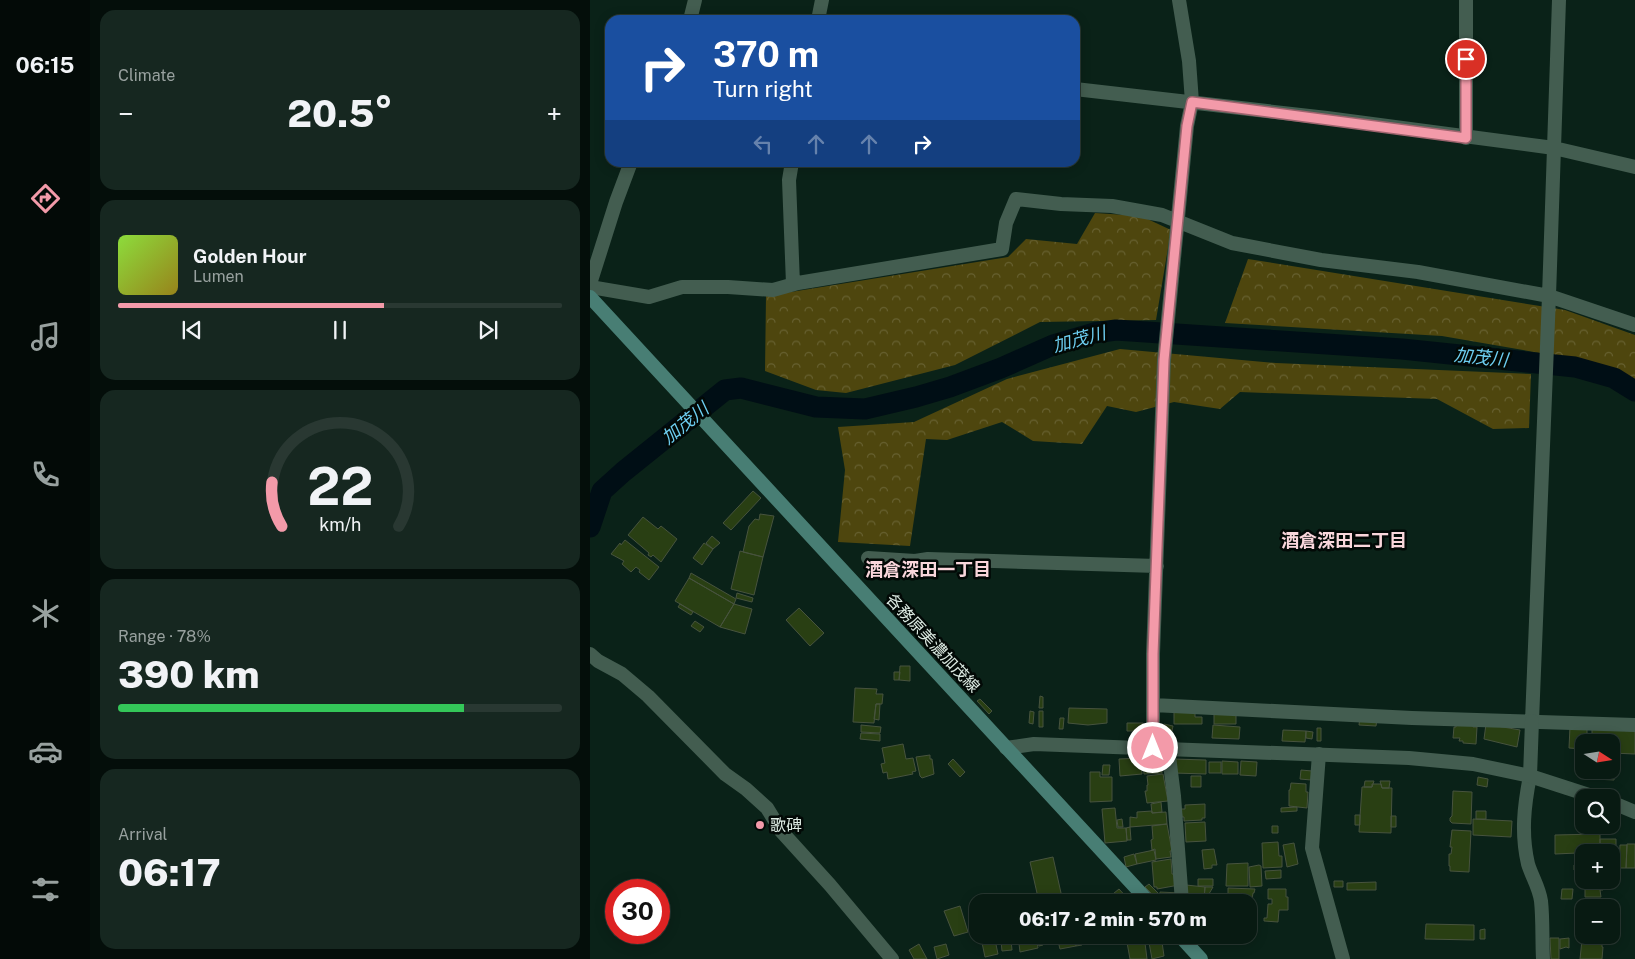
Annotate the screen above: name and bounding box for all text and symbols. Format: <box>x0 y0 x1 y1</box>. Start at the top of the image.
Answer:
text: 370 m <box>713 34 819 75</box>
icon: right <box>630 35 695 100</box>
pin <box>1445 38 1487 80</box>
icon: arrive <box>1452 45 1480 73</box>
text: 06:15 <box>16 52 74 78</box>
text: Climate <box>118 66 175 85</box>
text: Turn right <box>713 76 813 102</box>
text: 20.5° <box>287 91 393 136</box>
text: − <box>118 97 134 130</box>
text: + <box>546 97 562 130</box>
icon: left <box>749 130 777 158</box>
icon: ahead <box>802 130 830 158</box>
icon: ahead <box>855 130 883 158</box>
icon: right <box>908 130 936 158</box>
icon: directions <box>28 181 63 216</box>
text: Golden Hour <box>193 245 307 267</box>
text: Lumen <box>193 267 244 286</box>
icon: previous <box>178 316 206 344</box>
icon: pause <box>326 316 354 344</box>
icon: next <box>474 316 502 344</box>
icon: music <box>28 319 63 354</box>
water label: 加茂川 <box>1050 321 1110 356</box>
water label: 加茂川 <box>1453 344 1511 370</box>
water label: 加茂川 <box>657 397 714 448</box>
text: 22 <box>307 456 373 517</box>
icon: phone <box>28 457 63 492</box>
text: km/h <box>319 514 361 535</box>
district label: 酒倉深田二丁目 <box>1281 530 1407 551</box>
district label: 酒倉深田一丁目 <box>865 559 991 580</box>
street label: 各務原美濃加茂線 <box>882 590 984 696</box>
icon: climate <box>28 596 63 631</box>
text: Range · 78% <box>118 627 211 646</box>
text: 390 km <box>118 652 260 697</box>
position arrow <box>1126 721 1178 773</box>
icon: car <box>28 734 63 769</box>
north arrow <box>1575 734 1620 779</box>
map controls <box>1575 734 1620 944</box>
button: search <box>1575 789 1620 834</box>
place label: 歌碑 <box>770 816 802 835</box>
marker: 歌碑 <box>754 819 766 831</box>
text: Arrival <box>118 825 167 844</box>
button: + <box>1575 844 1620 889</box>
text: 06:17 <box>118 850 221 895</box>
icon: filters <box>28 872 63 907</box>
speed limit sign: 30 <box>605 879 670 944</box>
button: − <box>1575 899 1620 944</box>
text: 06:17 · 2 min · 570 m <box>1019 908 1207 930</box>

